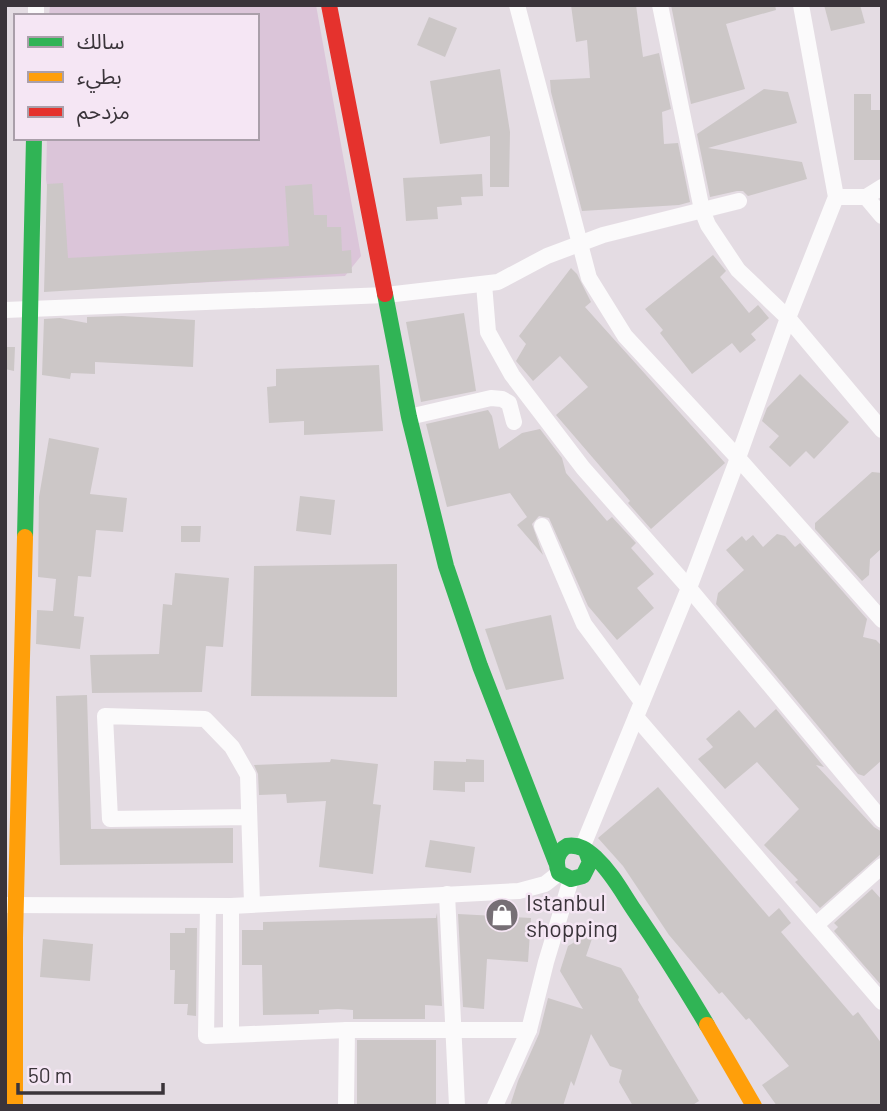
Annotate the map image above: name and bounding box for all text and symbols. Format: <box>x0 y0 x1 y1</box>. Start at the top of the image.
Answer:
legend <box>14 14 259 140</box>
text: سالك <box>77 28 124 53</box>
text: بطيء <box>77 63 122 93</box>
text: مزدحم <box>77 98 130 127</box>
place label: Istanbul shopping <box>526 888 618 942</box>
shop icon: Istanbul shopping <box>483 896 521 934</box>
scale bar <box>18 1052 163 1096</box>
text: 50 m <box>28 1062 72 1087</box>

